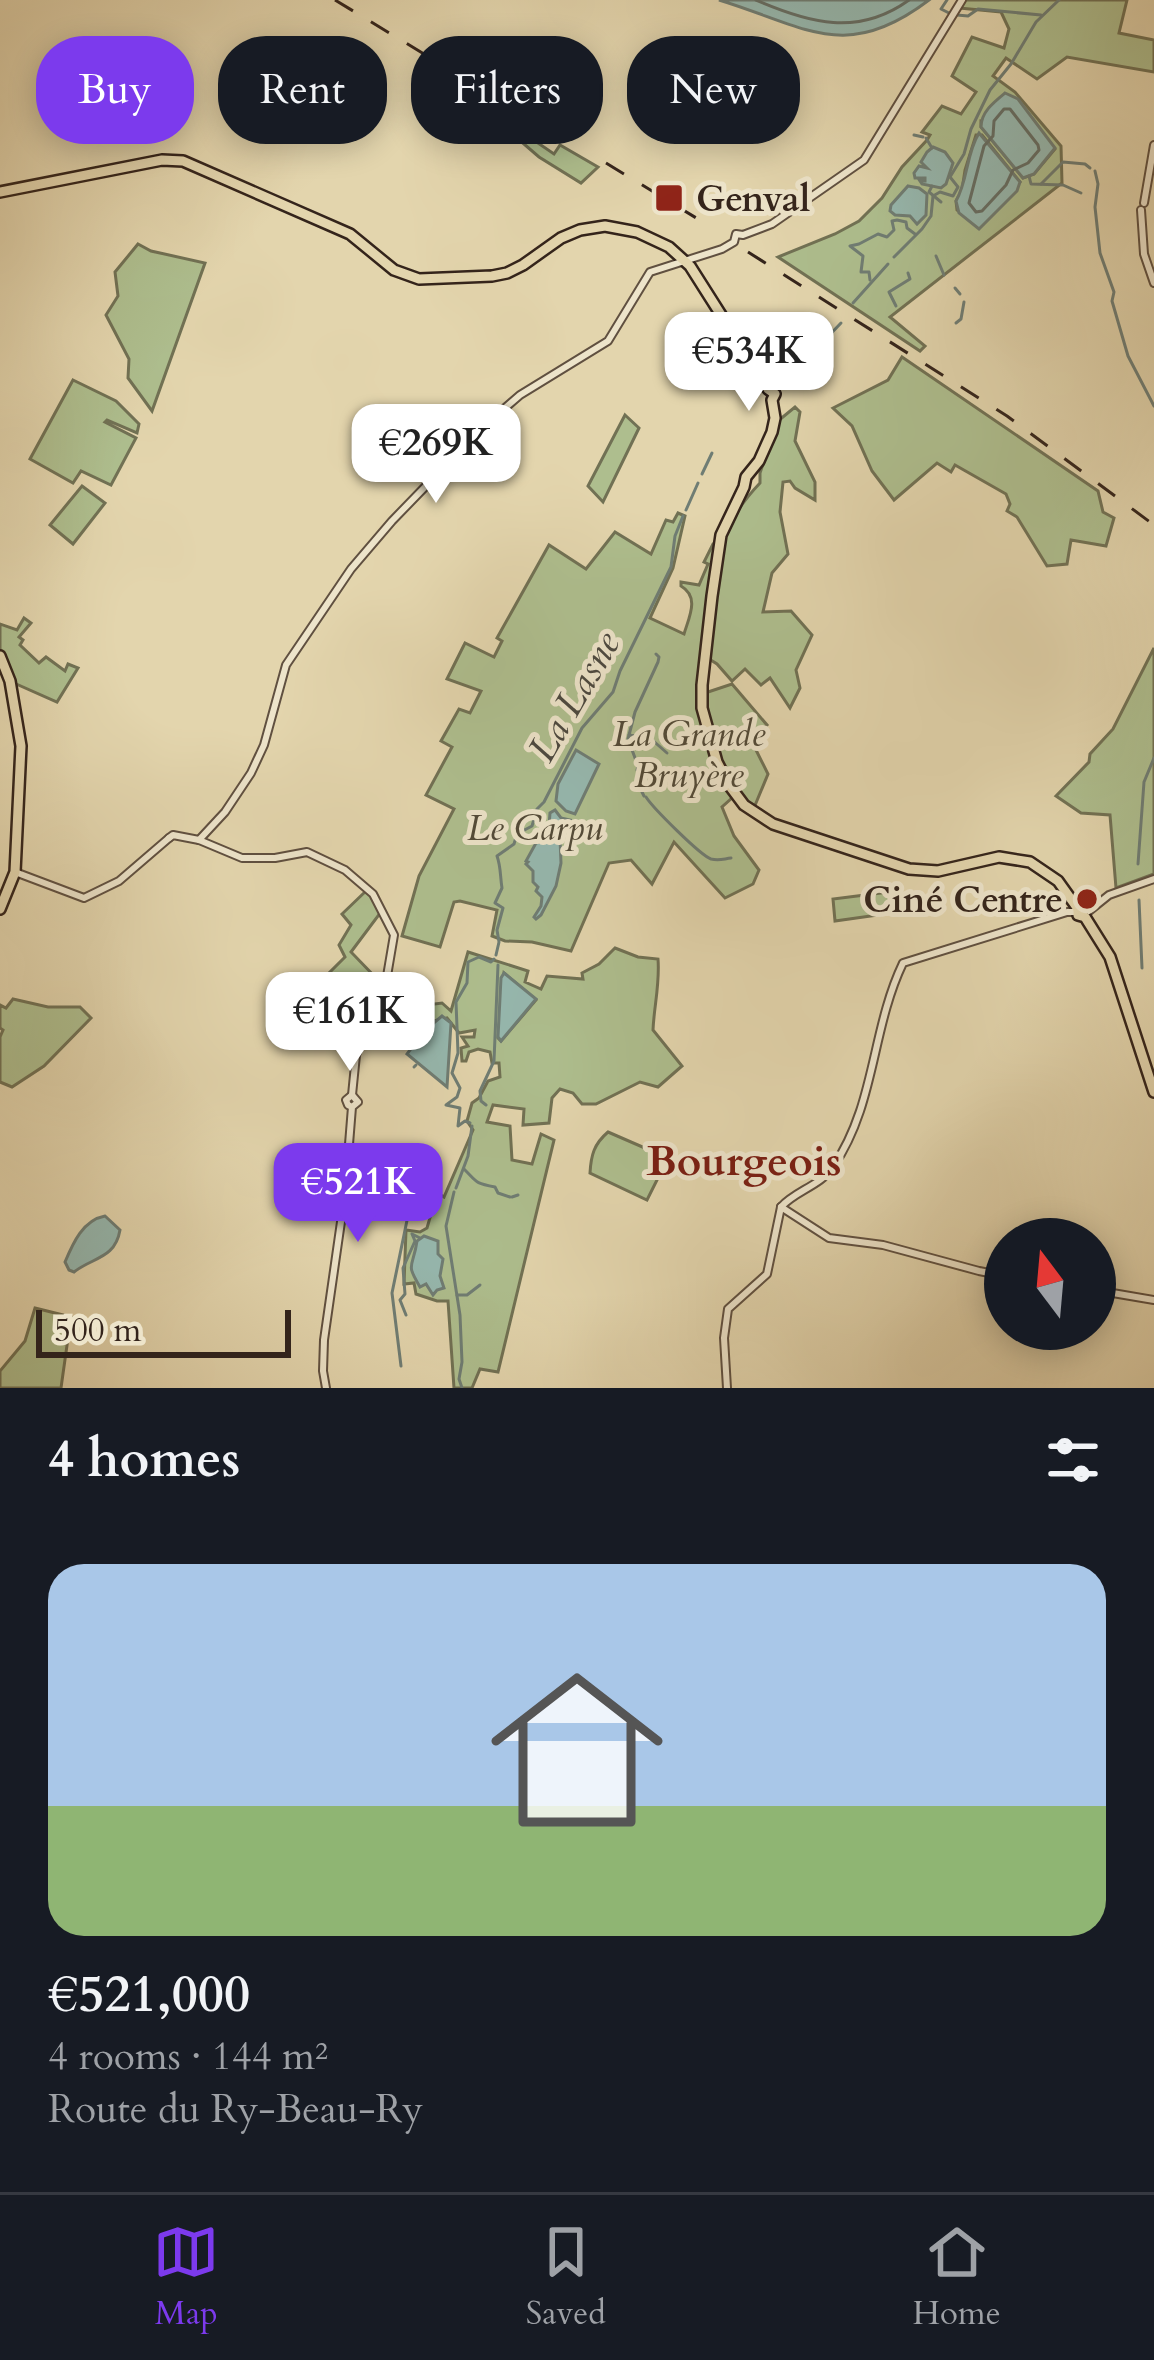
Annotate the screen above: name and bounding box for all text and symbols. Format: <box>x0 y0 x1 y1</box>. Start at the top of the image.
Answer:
chip: Buy <box>36 36 194 144</box>
chip: Rent <box>218 36 387 144</box>
chip: Filters <box>411 36 603 144</box>
chip: New <box>627 36 800 144</box>
place label: Genval <box>696 175 810 224</box>
marker: Genval <box>653 182 685 214</box>
pin: €534K <box>665 312 833 414</box>
text: €534K <box>692 324 806 377</box>
pin: €269K <box>352 404 520 506</box>
text: €269K <box>379 416 493 469</box>
water label: La Lasne <box>516 621 633 772</box>
park label: La Grande Bruyère <box>613 710 766 800</box>
park label: Le Carpu <box>467 804 603 853</box>
place label: Ciné Centre <box>863 876 1063 925</box>
marker: Ciné Centre <box>1074 886 1100 912</box>
pin: €161K <box>266 972 434 1074</box>
text: €161K <box>293 984 407 1037</box>
district label: Bourgeois <box>646 1133 842 1190</box>
pin: €521K <box>274 1143 442 1245</box>
text: €521K <box>301 1155 415 1208</box>
north arrow <box>984 1218 1116 1350</box>
map controls <box>984 1218 1116 1350</box>
scale bar <box>36 1304 291 1357</box>
text: 500 m <box>54 1308 141 1353</box>
text: 4 homes <box>48 1425 240 1495</box>
icon: filters <box>1040 1427 1106 1493</box>
icon: home <box>469 1642 685 1858</box>
text: €521,000 <box>48 1960 250 2030</box>
text: 4 rooms · 144 m² <box>48 2030 328 2083</box>
text: Route du Ry-Beau-Ry <box>48 2083 423 2136</box>
tab: Map <box>153 2219 219 2336</box>
tab: Saved <box>526 2219 606 2336</box>
tab: Home <box>912 2219 1001 2336</box>

